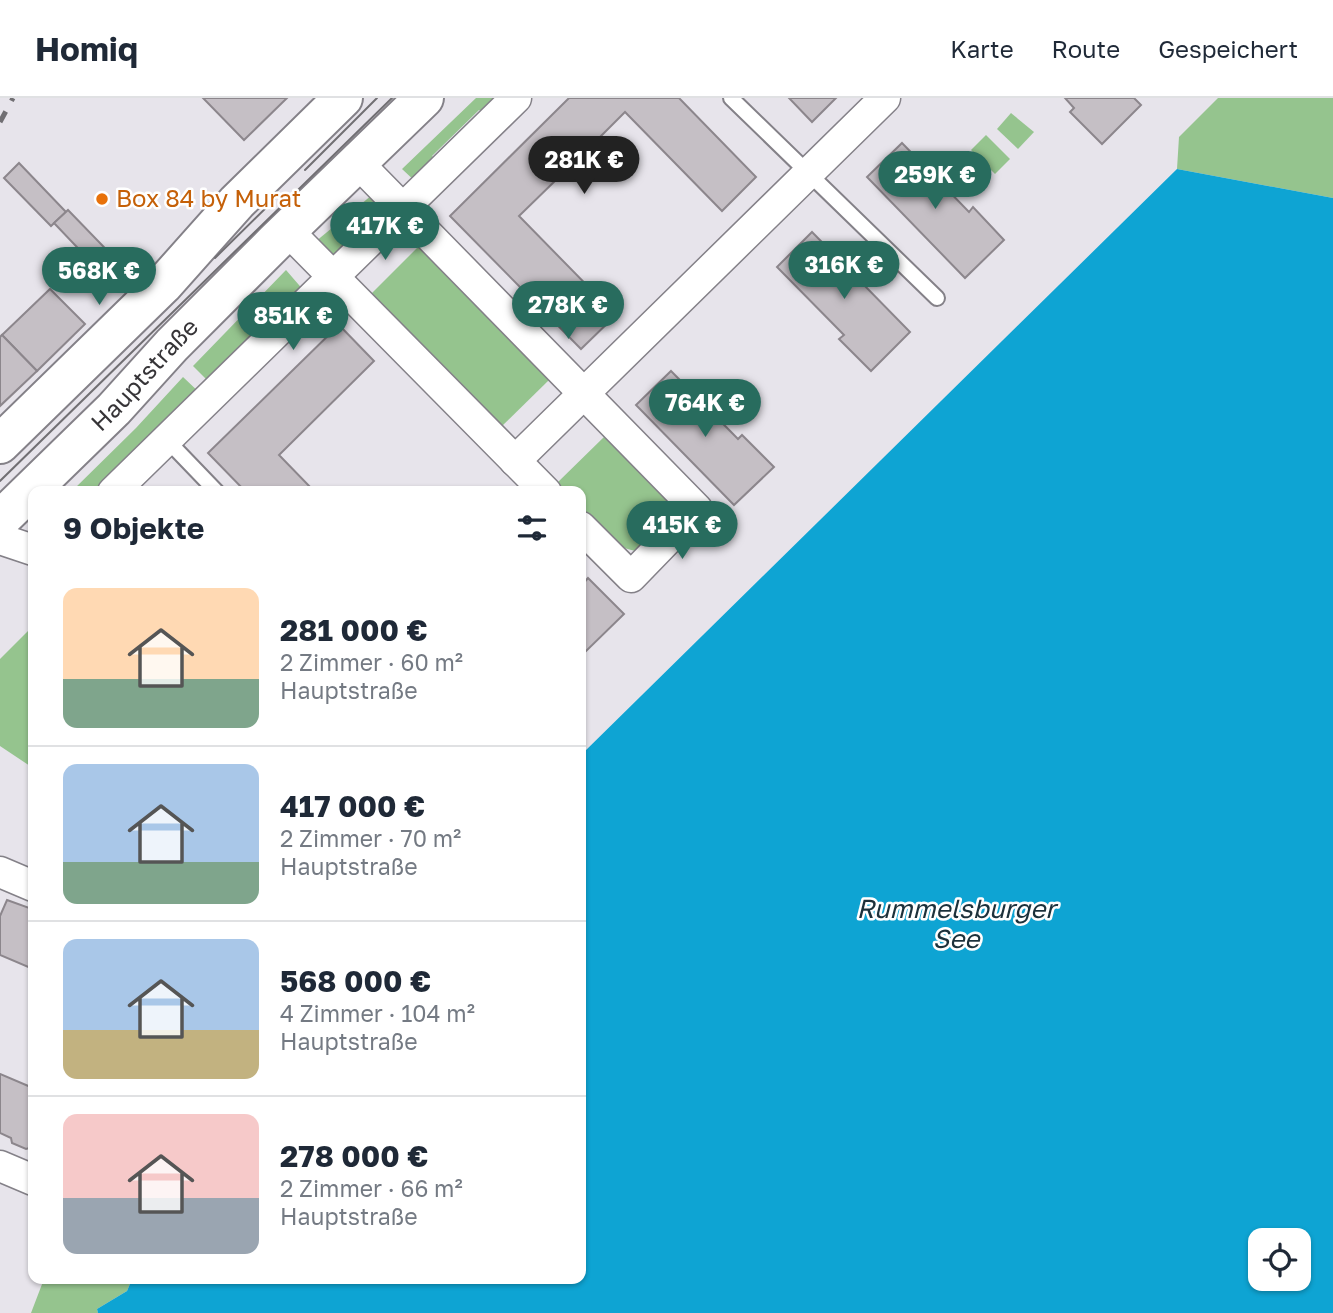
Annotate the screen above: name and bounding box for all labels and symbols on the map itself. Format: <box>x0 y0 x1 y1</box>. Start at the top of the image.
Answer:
pin: 281K € <box>527 136 641 196</box>
pin: 259K € <box>878 152 992 211</box>
place label: Box 84 by Murat <box>116 183 301 212</box>
marker: Box 84 by Murat <box>94 191 110 207</box>
pin: 417K € <box>328 202 442 262</box>
pin: 316K € <box>787 242 901 301</box>
pin: 568K € <box>42 248 156 307</box>
pin: 278K € <box>511 282 625 341</box>
pin: 851K € <box>236 292 350 352</box>
street label: Hauptstraße <box>84 312 203 436</box>
pin: 764K € <box>648 380 762 439</box>
pin: 415K € <box>625 502 739 561</box>
water label: Rummelsburger See <box>857 893 1059 954</box>

